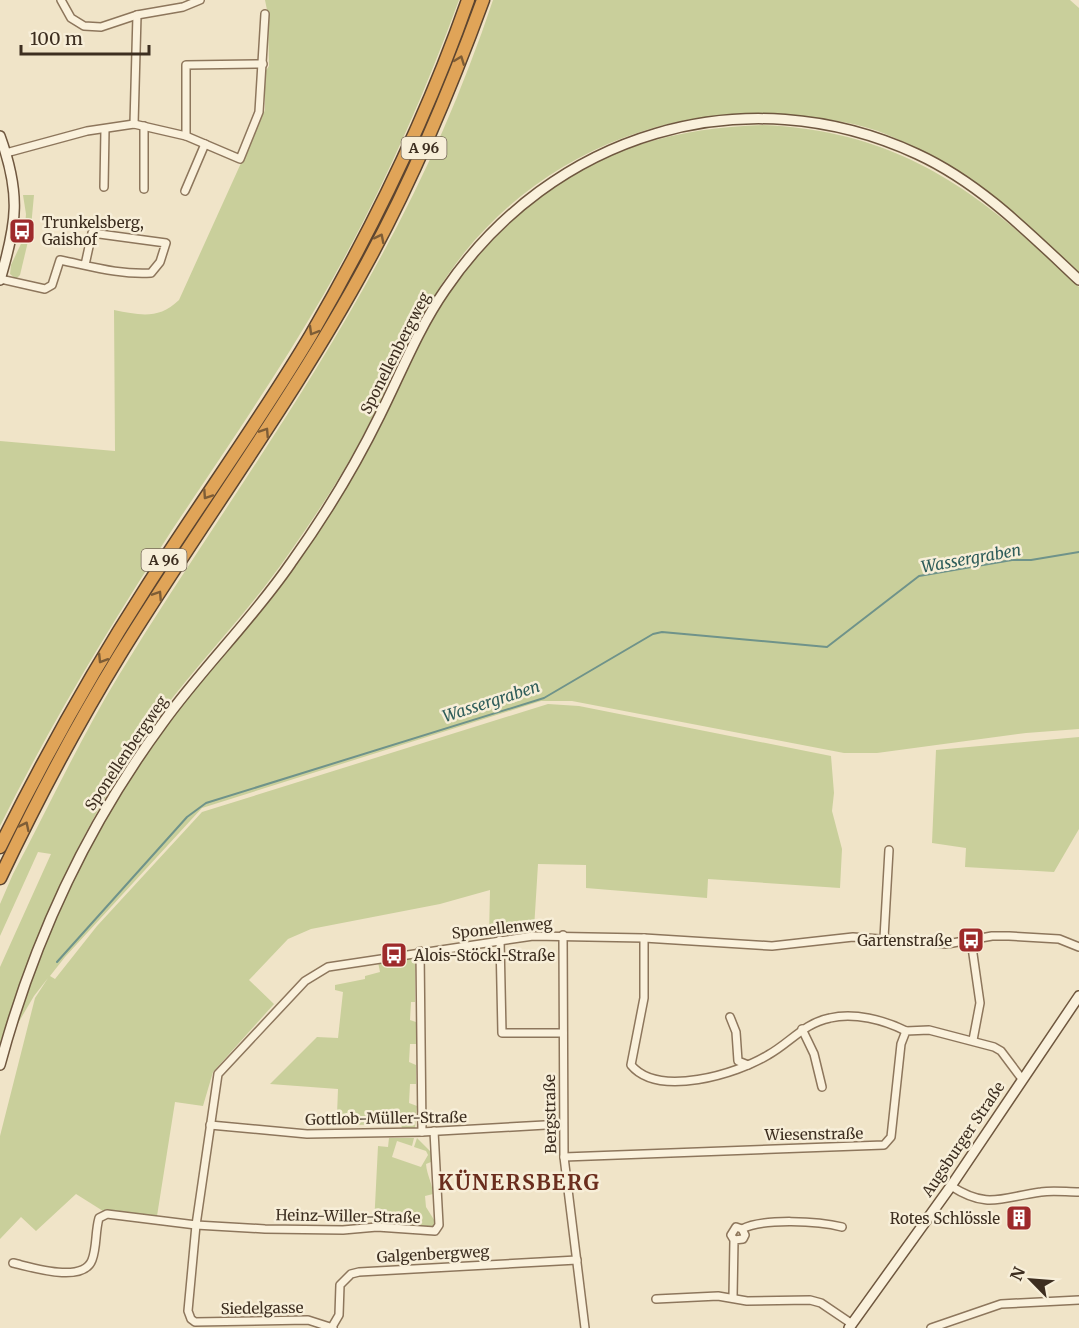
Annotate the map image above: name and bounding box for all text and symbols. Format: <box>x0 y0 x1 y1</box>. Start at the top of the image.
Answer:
scale bar <box>21 18 148 56</box>
text: 100 m <box>30 27 83 50</box>
one-way arrow <box>453 56 465 67</box>
road number: A 96 <box>402 137 446 159</box>
place label: Trunkelsberg, Gaishof <box>42 213 144 249</box>
bus stop icon: Trunkelsberg, Gaishof <box>7 216 37 246</box>
one-way arrow <box>373 234 384 245</box>
street label: Sponellenbergweg <box>356 289 434 417</box>
one-way arrow <box>308 325 320 335</box>
one-way arrow <box>258 428 269 439</box>
one-way arrow <box>203 488 214 499</box>
water label: Wassergraben <box>919 539 1023 577</box>
road number: A 96 <box>142 549 186 571</box>
one-way arrow <box>151 591 162 602</box>
one-way arrow <box>97 653 109 663</box>
water label: Wassergraben <box>440 676 542 726</box>
street label: Sponellenbergweg <box>81 692 171 814</box>
one-way arrow <box>18 821 30 832</box>
street label: Sponellenweg <box>451 913 553 943</box>
bus stop icon: Gartenstraße <box>956 925 986 955</box>
place label: Gartenstraße <box>857 931 952 950</box>
bus stop icon: Alois-Stöckl-Straße <box>379 940 409 970</box>
place label: Alois-Stöckl-Straße <box>413 946 555 965</box>
street label: Bergstraße <box>540 1074 560 1154</box>
street label: Augsburger Straße <box>917 1078 1009 1201</box>
street label: Gottlob-Müller-Straße <box>305 1107 467 1129</box>
street label: Wiesenstraße <box>764 1124 864 1144</box>
district label: KÜNERSBERG <box>438 1169 600 1196</box>
building icon: Rotes Schlössle <box>1004 1203 1034 1233</box>
street label: Heinz-Willer-Straße <box>275 1205 421 1227</box>
place label: Rotes Schlössle <box>890 1209 1000 1228</box>
street label: Galgenbergweg <box>376 1242 490 1266</box>
north arrow <box>1001 1250 1061 1310</box>
text: N <box>1006 1263 1029 1284</box>
street label: Siedelgasse <box>220 1298 304 1318</box>

